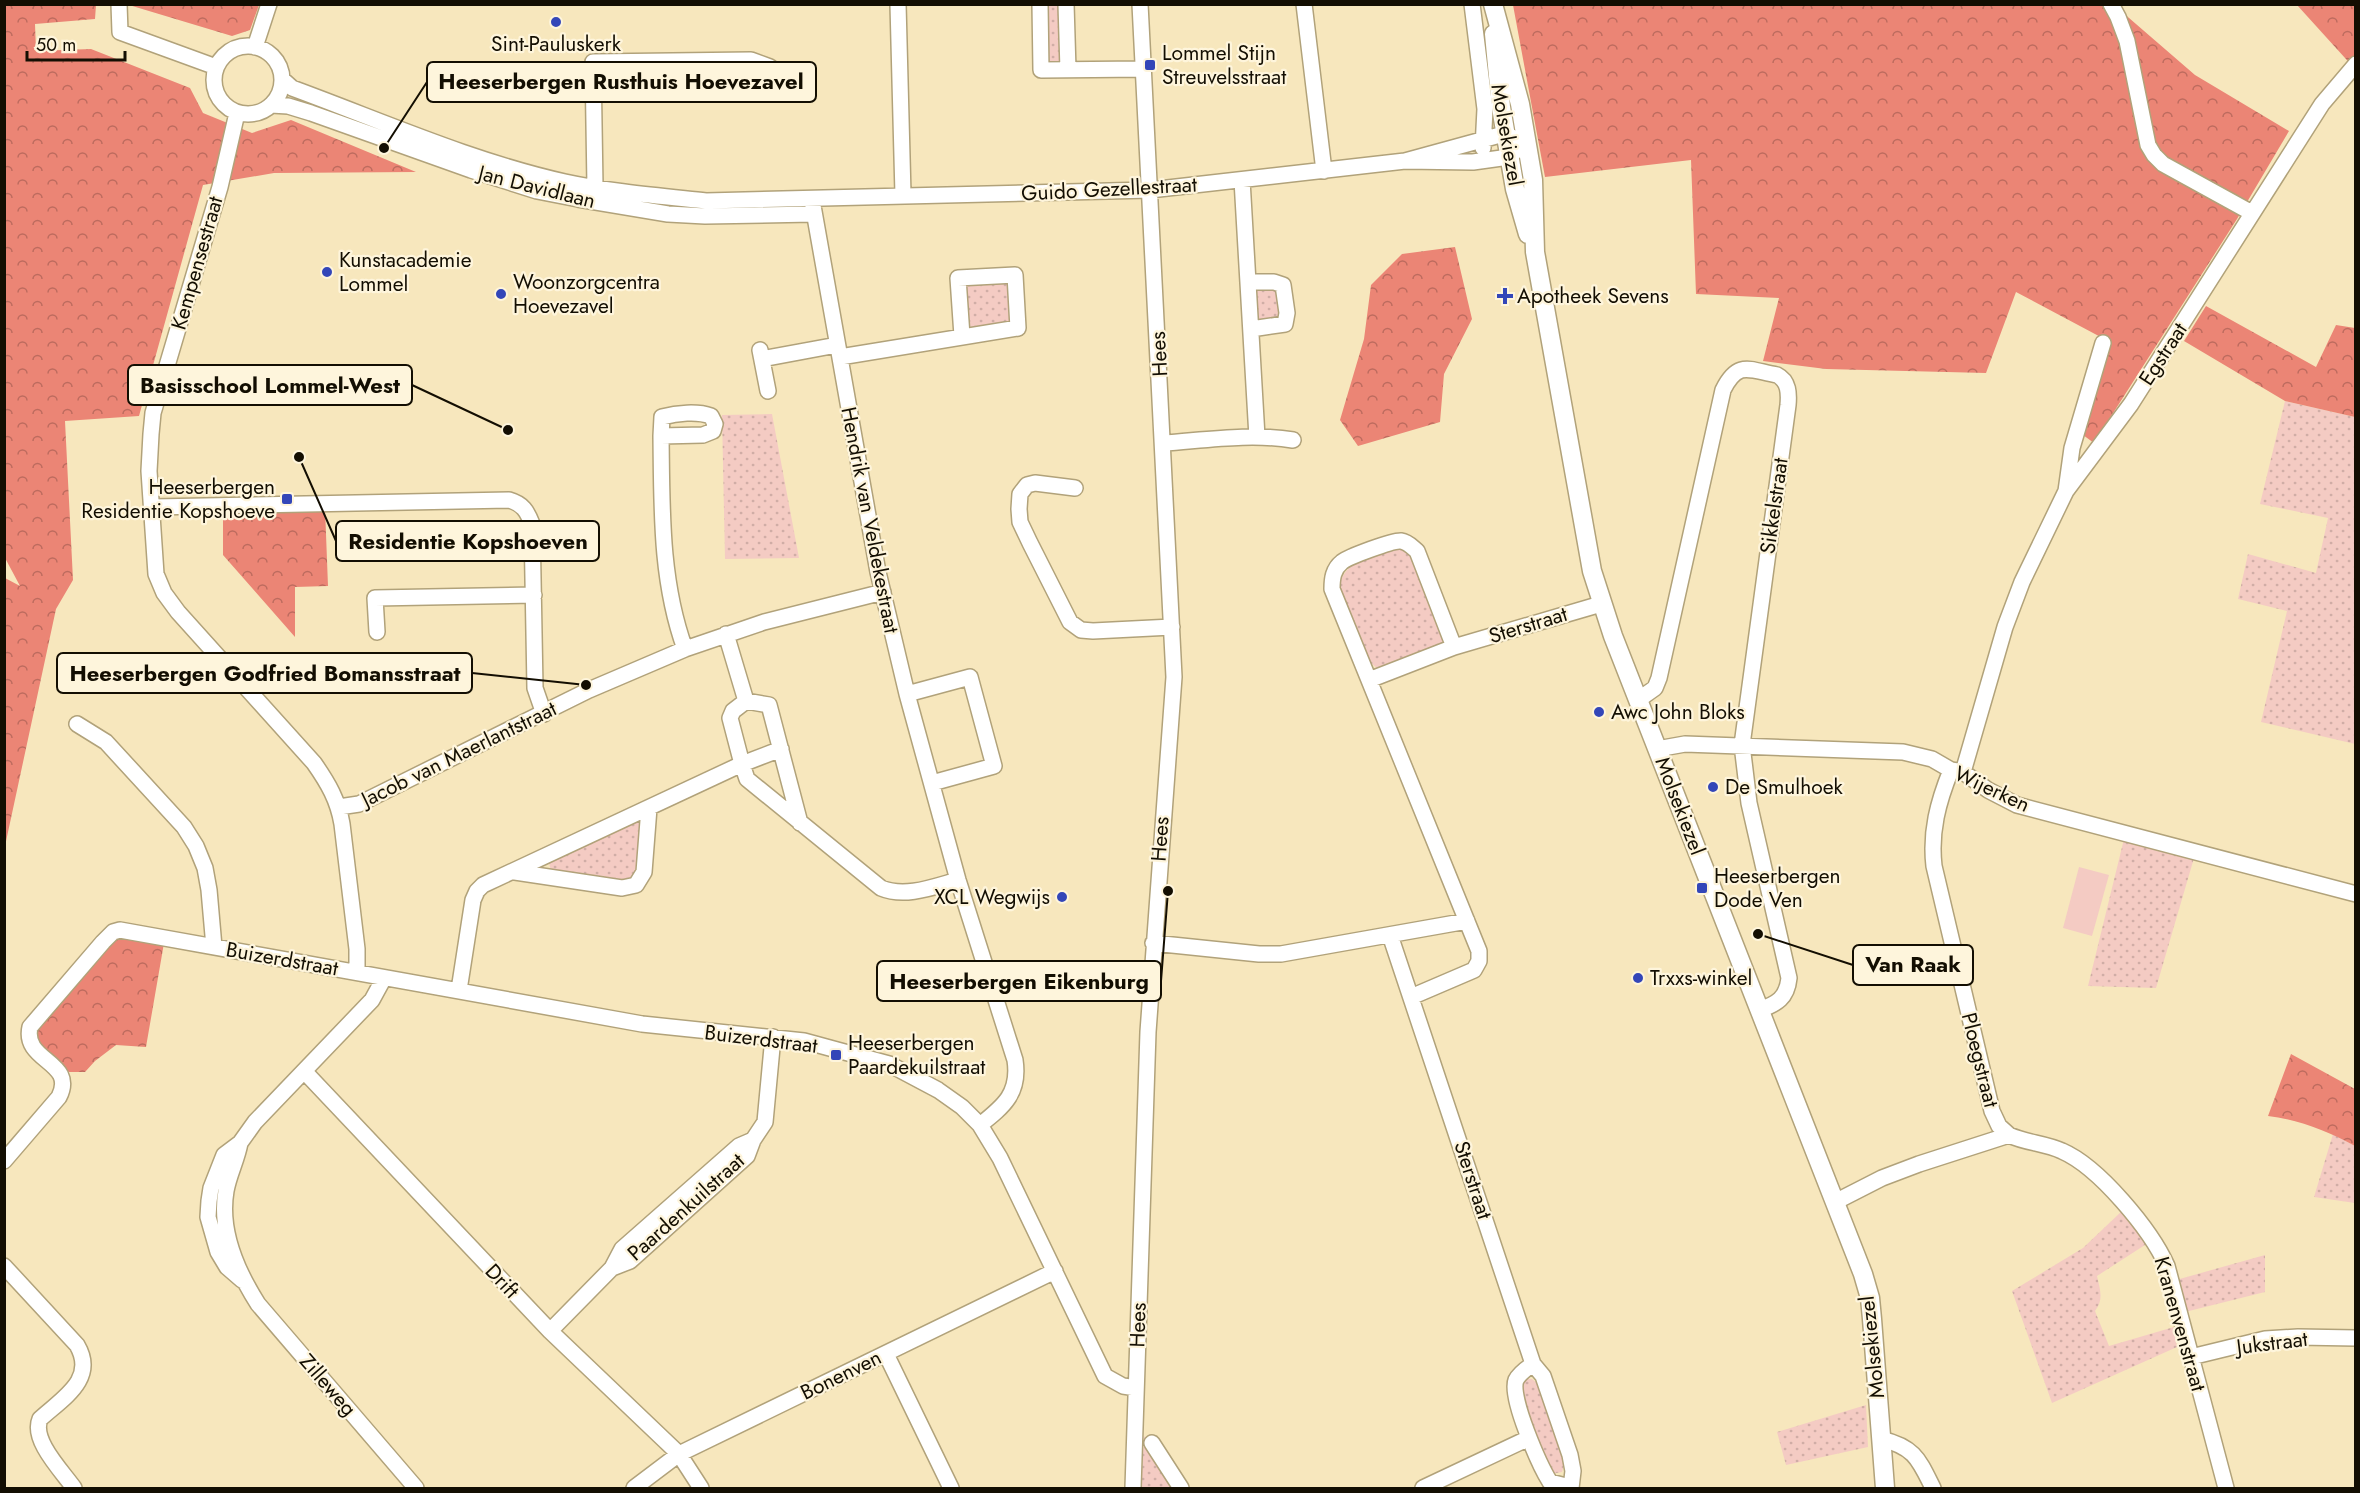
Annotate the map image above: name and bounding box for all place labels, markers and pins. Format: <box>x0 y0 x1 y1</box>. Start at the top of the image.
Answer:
marker: Sint-Pauluskerk <box>549 15 563 29</box>
place label: Sint-Pauluskerk <box>491 29 622 59</box>
place label: Lommel Stijn Streuvelsstraat <box>1162 38 1286 92</box>
marker: Lommel Stijn Streuvelsstraat <box>1143 58 1157 72</box>
callout: Heeserbergen Rusthuis Hoevezavel <box>427 62 816 102</box>
place label: Kunstacademie Lommel <box>339 245 472 299</box>
marker: Kunstacademie Lommel <box>320 265 334 279</box>
place label: Woonzorgcentra Hoevezavel <box>513 267 660 321</box>
place label: Apotheek Sevens <box>1517 281 1669 311</box>
marker: Woonzorgcentra Hoevezavel <box>494 287 508 301</box>
marker: Apotheek Sevens <box>1498 289 1512 303</box>
callout: Basisschool Lommel-West <box>128 365 412 405</box>
place label: Heeserbergen Residentie Kopshoeve <box>81 472 275 526</box>
marker: Heeserbergen Residentie Kopshoeve <box>280 492 294 506</box>
callout: Residentie Kopshoeven <box>336 521 599 561</box>
callout: Heeserbergen Godfried Bomansstraat <box>57 653 472 693</box>
place label: Awc John Bloks <box>1611 697 1745 727</box>
marker: Awc John Bloks <box>1592 705 1606 719</box>
place label: De Smulhoek <box>1725 772 1843 802</box>
marker: De Smulhoek <box>1706 780 1720 794</box>
place label: Heeserbergen Dode Ven <box>1714 861 1841 915</box>
marker: Heeserbergen Dode Ven <box>1695 881 1709 895</box>
place label: XCL Wegwijs <box>934 882 1050 912</box>
marker: XCL Wegwijs <box>1055 890 1069 904</box>
callout: Van Raak <box>1853 945 1973 985</box>
callout: Heeserbergen Eikenburg <box>877 961 1161 1001</box>
place label: Trxxs-winkel <box>1650 963 1752 993</box>
marker: Trxxs-winkel <box>1631 971 1645 985</box>
place label: Heeserbergen Paardekuilstraat <box>848 1028 985 1082</box>
marker: Heeserbergen Paardekuilstraat <box>829 1048 843 1062</box>

